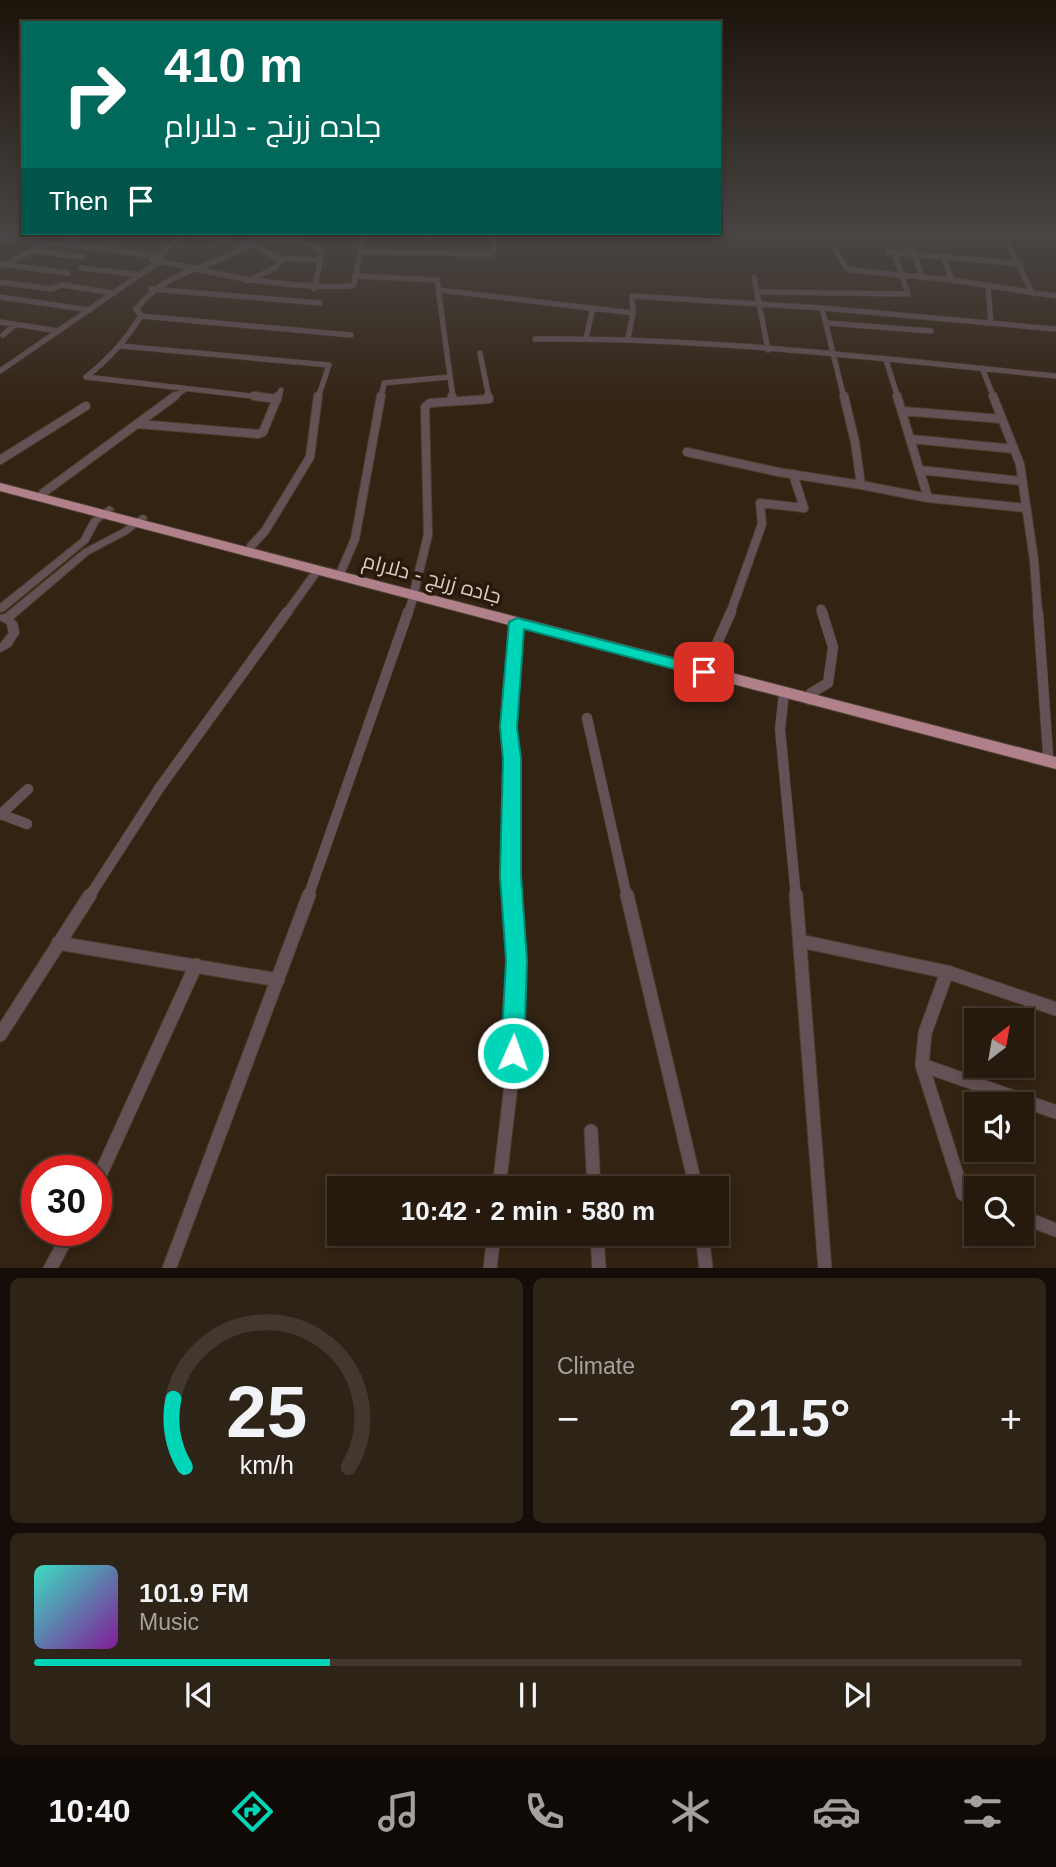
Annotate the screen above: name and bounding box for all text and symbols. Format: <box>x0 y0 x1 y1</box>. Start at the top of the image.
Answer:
text: 410 m <box>164 38 303 92</box>
icon: right <box>49 49 140 140</box>
text: جاده زرنج - دلارام <box>164 108 381 144</box>
icon: arrive <box>122 182 160 220</box>
text: Then <box>49 186 108 216</box>
street label: جاده زرنج - دلارام <box>359 548 504 610</box>
pin <box>674 642 734 702</box>
icon: arrive <box>685 653 723 691</box>
north arrow <box>964 1008 1034 1078</box>
map controls <box>964 1008 1034 1246</box>
position arrow <box>476 1016 550 1090</box>
button: sound <box>964 1092 1034 1162</box>
speed limit sign: 30 <box>21 1155 112 1246</box>
button: search <box>964 1176 1034 1246</box>
text: 10:42 · 2 min · 580 m <box>401 1196 655 1226</box>
text: Climate <box>557 1353 635 1379</box>
text: 25 <box>226 1371 307 1452</box>
text: 21.5° <box>728 1389 851 1447</box>
text: − <box>557 1398 579 1440</box>
text: + <box>1000 1398 1022 1440</box>
text: km/h <box>239 1450 294 1478</box>
text: 101.9 FM <box>139 1578 249 1608</box>
text: Music <box>139 1609 199 1635</box>
icon: previous <box>180 1676 218 1714</box>
icon: pause <box>509 1676 547 1714</box>
icon: next <box>838 1676 876 1714</box>
icon: directions <box>228 1787 277 1836</box>
icon: music <box>374 1787 423 1836</box>
icon: phone <box>520 1787 569 1836</box>
icon: climate <box>666 1787 715 1836</box>
icon: car <box>812 1787 861 1836</box>
icon: filters <box>958 1787 1007 1836</box>
text: 10:40 <box>49 1793 130 1829</box>

